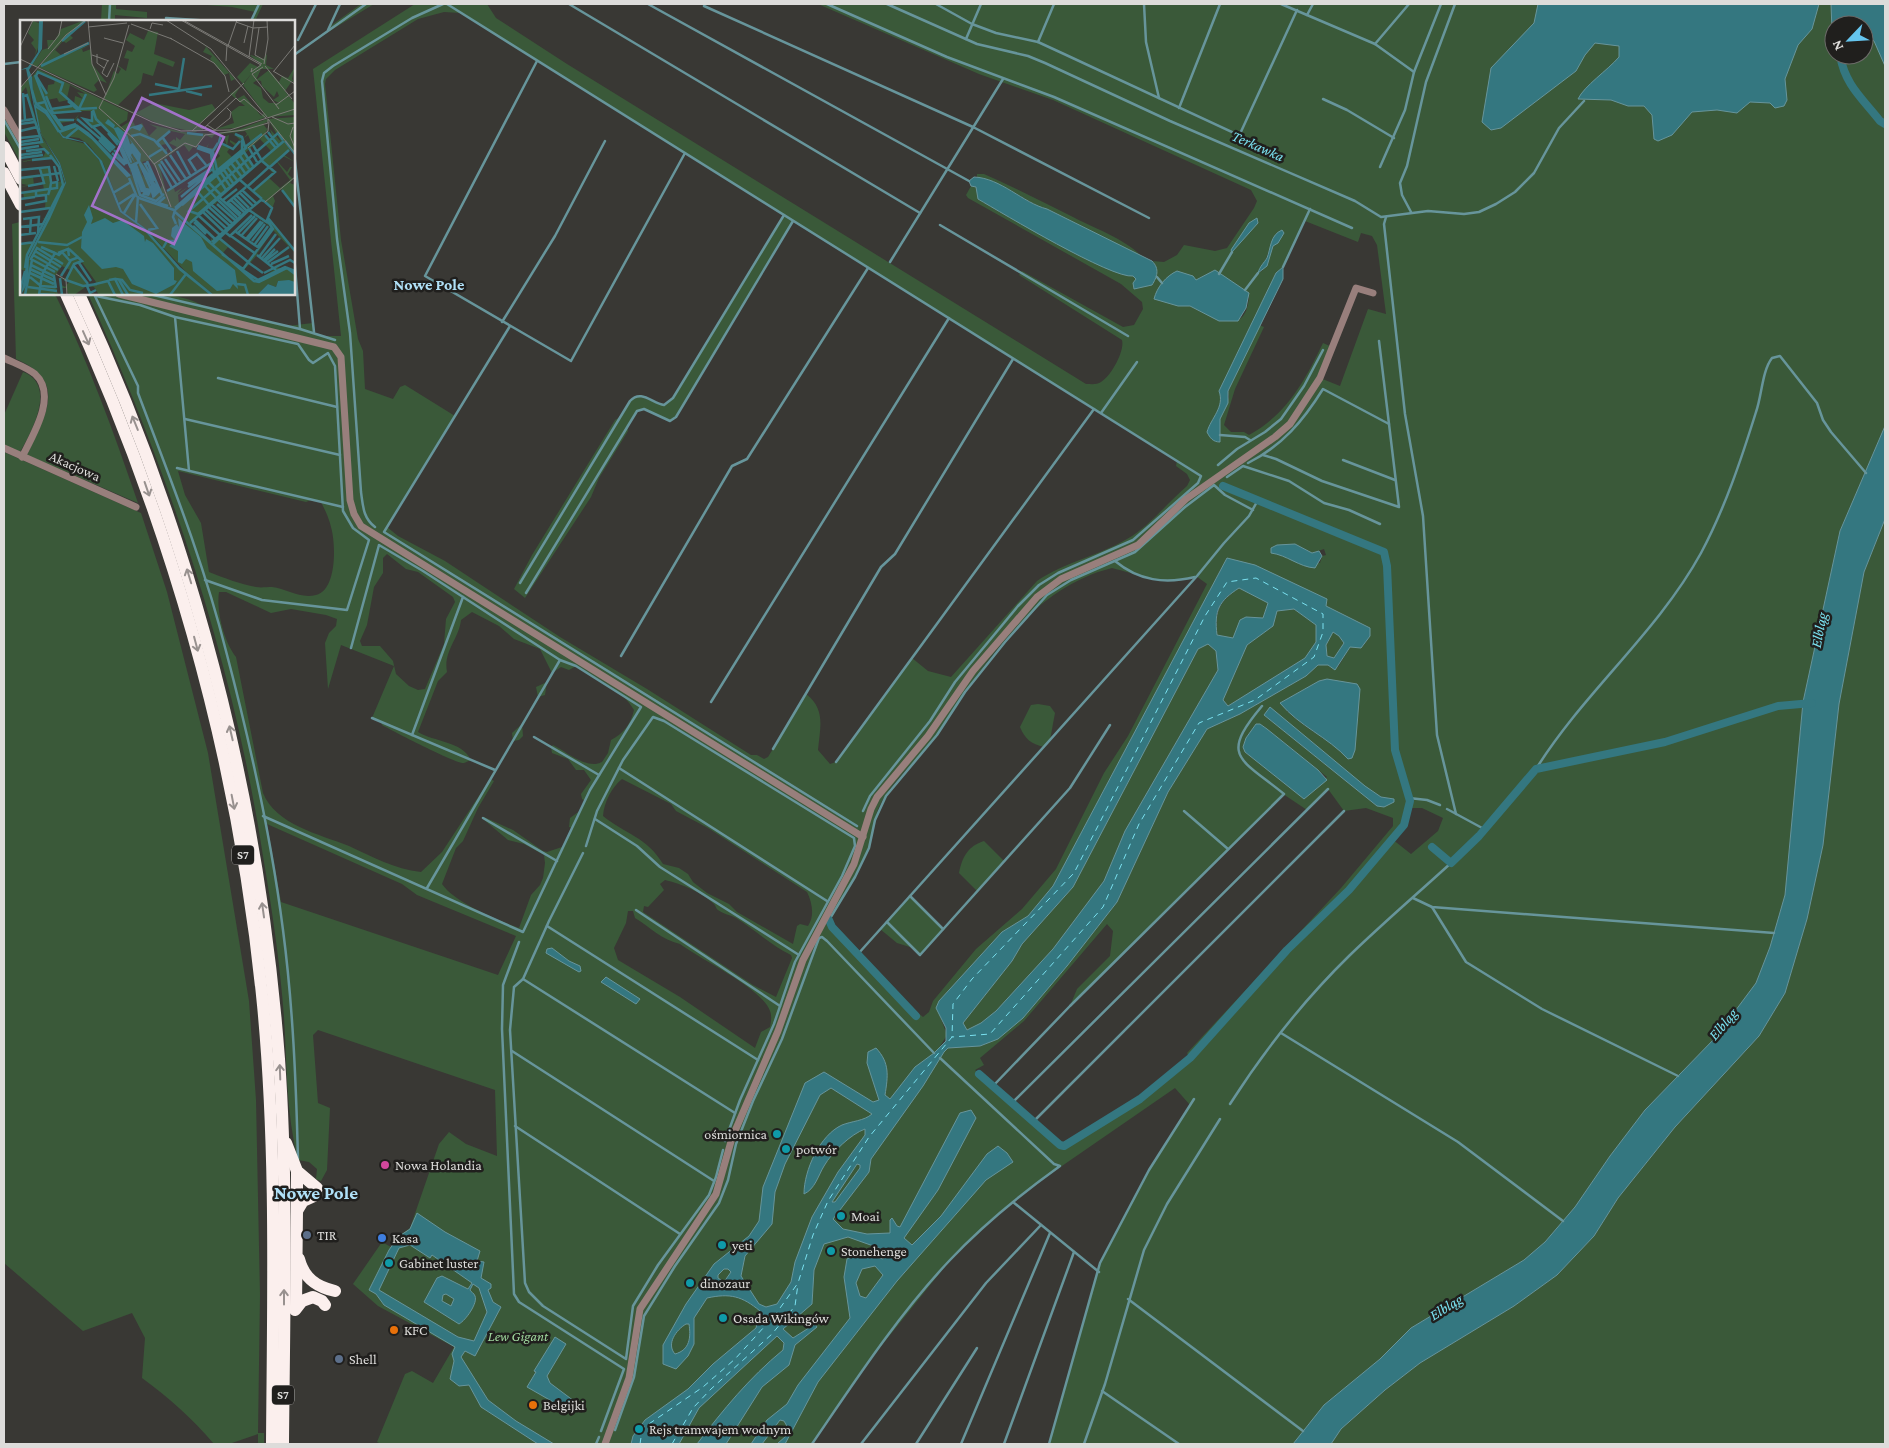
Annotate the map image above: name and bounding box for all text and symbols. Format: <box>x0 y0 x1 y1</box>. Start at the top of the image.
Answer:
north arrow <box>1824 15 1874 65</box>
inset map <box>20 20 295 295</box>
text: N <box>1828 37 1846 53</box>
water label: Terkawka <box>1230 128 1286 164</box>
district label: Nowe Pole <box>394 276 465 293</box>
one-way arrow <box>82 330 92 345</box>
one-way arrow <box>130 416 139 431</box>
street label: Akacjowa <box>47 448 103 485</box>
one-way arrow <box>143 481 152 496</box>
one-way arrow <box>184 568 194 584</box>
water label: Elbląg <box>1808 611 1831 649</box>
one-way arrow <box>192 635 201 651</box>
one-way arrow <box>226 725 235 741</box>
one-way arrow <box>228 794 238 810</box>
road number: S7 <box>232 846 254 864</box>
one-way arrow <box>258 903 268 919</box>
water label: Elbląg <box>1705 1005 1742 1044</box>
one-way arrow <box>275 1064 284 1080</box>
place label: ośmiornica <box>704 1126 768 1142</box>
marker: ośmiornica <box>771 1128 783 1140</box>
place label: potwór <box>796 1141 837 1157</box>
marker: potwór <box>780 1143 792 1155</box>
place label: Nowa Holandia <box>395 1157 482 1173</box>
marker: Nowa Holandia <box>379 1159 391 1171</box>
district label: Nowe Pole <box>274 1182 358 1203</box>
place label: Moai <box>851 1208 880 1224</box>
marker: Moai <box>835 1210 847 1222</box>
place label: TIR <box>317 1227 337 1243</box>
marker: TIR <box>301 1229 313 1241</box>
place label: Kasa <box>392 1230 419 1246</box>
marker: Kasa <box>376 1232 388 1244</box>
place label: yeti <box>731 1237 753 1253</box>
marker: yeti <box>716 1239 728 1251</box>
place label: Stonehenge <box>841 1243 907 1259</box>
marker: Stonehenge <box>825 1245 837 1257</box>
place label: Gabinet luster <box>399 1255 478 1271</box>
marker: Gabinet luster <box>383 1257 395 1269</box>
place label: dinozaur <box>700 1275 750 1291</box>
marker: dinozaur <box>684 1277 696 1289</box>
one-way arrow <box>279 1289 289 1306</box>
water label: Elbląg <box>1427 1291 1466 1324</box>
place label: Osada Wikingów <box>733 1310 830 1326</box>
marker: Osada Wikingów <box>717 1312 729 1324</box>
place label: KFC <box>404 1322 427 1338</box>
marker: KFC <box>388 1324 400 1336</box>
park label: Lew Gigant <box>488 1328 549 1344</box>
place label: Shell <box>349 1351 377 1367</box>
marker: Shell <box>333 1353 345 1365</box>
road number: S7 <box>272 1386 294 1404</box>
place label: Belgijki <box>543 1397 585 1414</box>
marker: Belgijki <box>527 1399 539 1411</box>
place label: Rejs tramwajem wodnym <box>649 1421 791 1438</box>
marker: Rejs tramwajem wodnym <box>633 1423 645 1435</box>

